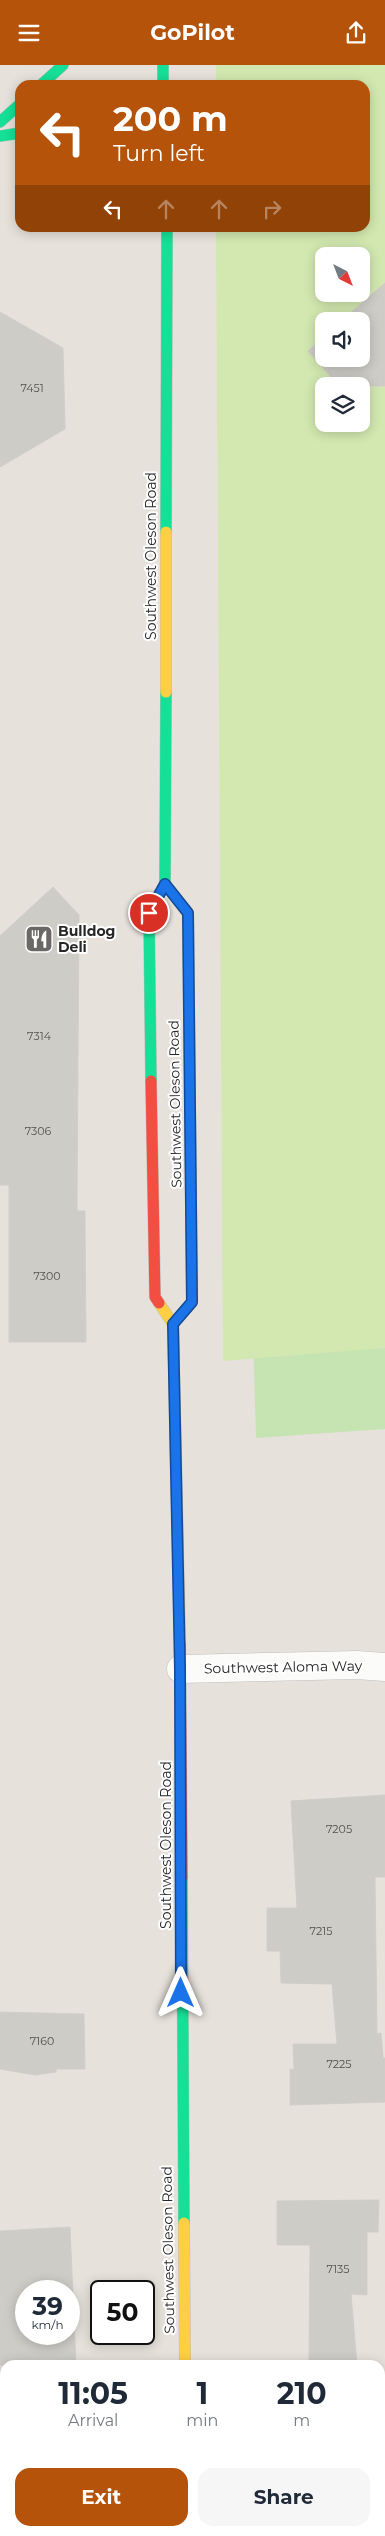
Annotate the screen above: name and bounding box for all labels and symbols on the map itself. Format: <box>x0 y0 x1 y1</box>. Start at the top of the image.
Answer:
north arrow <box>315 247 370 303</box>
house number: 7451 <box>20 381 44 395</box>
street label: Southwest Oleson Road <box>142 472 160 640</box>
pin <box>128 892 170 934</box>
place label: Bulldog Deli <box>58 922 115 956</box>
restaurant icon: Bulldog Deli <box>24 924 54 954</box>
street label: Southwest Oleson Road <box>165 1020 185 1188</box>
house number: 7314 <box>27 1029 52 1043</box>
house number: 7306 <box>25 1124 52 1138</box>
house number: 7300 <box>33 1269 61 1283</box>
street label: Southwest Aloma Way <box>204 1657 363 1677</box>
street label: Southwest Oleson Road <box>157 1761 175 1929</box>
house number: 7205 <box>326 1822 352 1836</box>
house number: 7215 <box>310 1924 332 1938</box>
position arrow <box>154 1966 206 2018</box>
house number: 7160 <box>30 2034 54 2048</box>
house number: 7225 <box>326 2057 352 2071</box>
street label: Southwest Oleson Road <box>158 2166 178 2334</box>
house number: 7135 <box>327 2262 349 2276</box>
speed limit sign: 50 <box>90 2280 155 2345</box>

